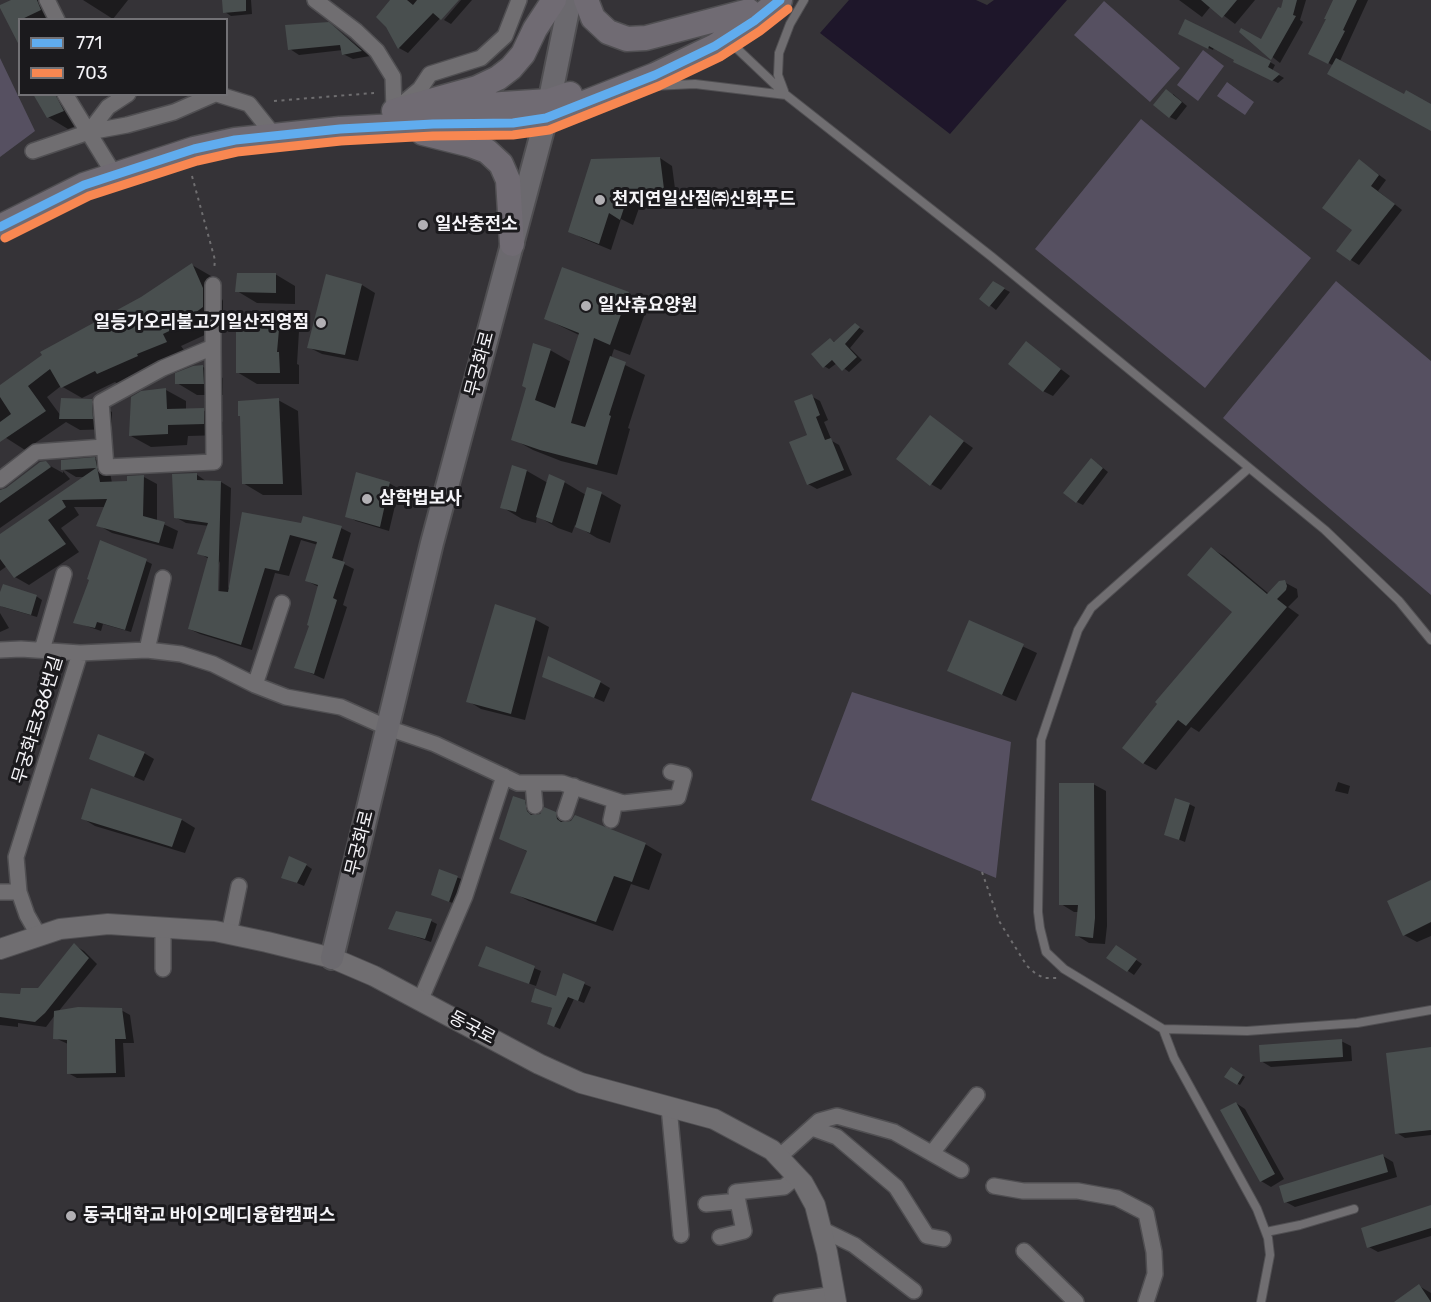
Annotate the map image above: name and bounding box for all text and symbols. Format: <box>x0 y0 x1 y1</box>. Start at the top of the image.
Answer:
legend <box>18 18 228 96</box>
text: 771 <box>76 32 102 54</box>
text: 703 <box>76 62 107 84</box>
place label: 천지연일산점㈜신화푸드 <box>612 189 796 211</box>
marker: 천지연일산점㈜신화푸드 <box>593 193 607 207</box>
place label: 일산충전소 <box>435 214 518 236</box>
marker: 일산충전소 <box>416 218 430 232</box>
place label: 일산휴요양원 <box>598 295 697 317</box>
marker: 일산휴요양원 <box>579 299 593 313</box>
place label: 일등가오리불고기일산직영점 <box>94 312 309 334</box>
marker: 일등가오리불고기일산직영점 <box>314 316 328 330</box>
street label: 무궁화로 <box>461 329 499 399</box>
place label: 삼학법보사 <box>379 488 462 510</box>
marker: 삼학법보사 <box>360 492 374 506</box>
street label: 무궁화로386번길 <box>8 653 68 787</box>
street label: 무궁화로 <box>342 808 378 878</box>
street label: 동국로 <box>445 1007 499 1049</box>
place label: 동국대학교 바이오메디융합캠퍼스 <box>83 1205 335 1227</box>
marker: 동국대학교 바이오메디융합캠퍼스 <box>64 1209 78 1223</box>

